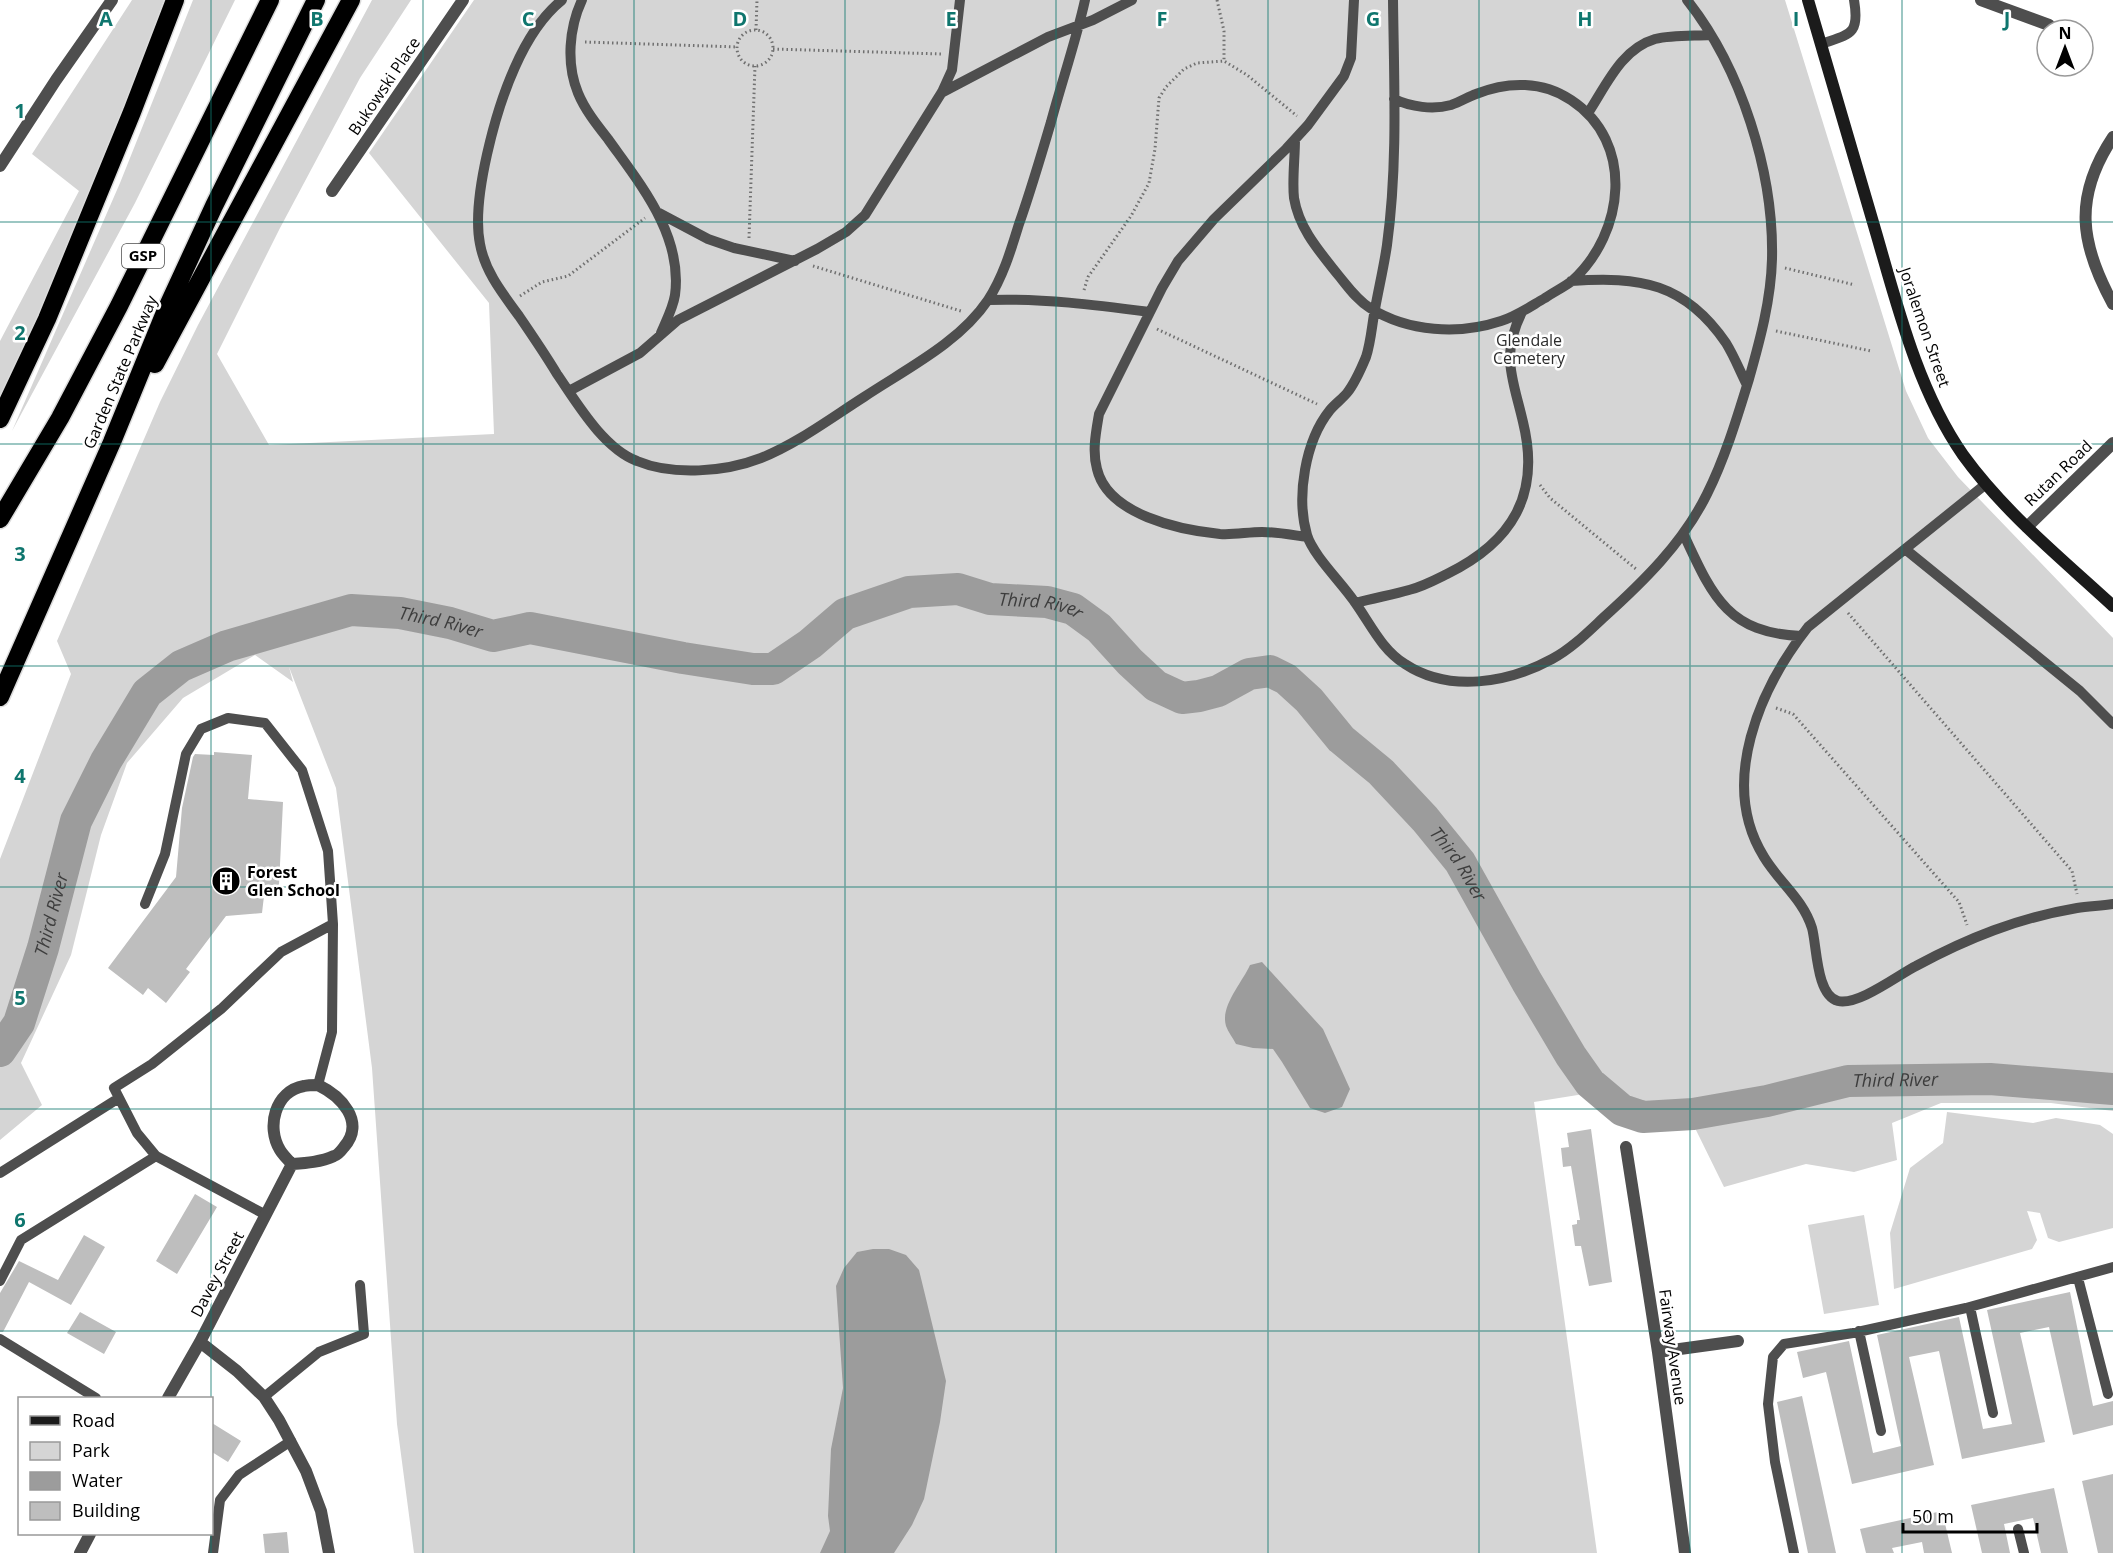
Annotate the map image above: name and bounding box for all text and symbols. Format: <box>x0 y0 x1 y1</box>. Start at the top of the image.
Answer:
text: A <box>99 5 113 32</box>
text: B <box>310 5 324 32</box>
text: C <box>522 5 535 32</box>
text: D <box>733 5 747 32</box>
text: E <box>945 5 957 32</box>
text: F <box>1157 5 1167 32</box>
text: G <box>1366 5 1380 32</box>
text: H <box>1577 5 1593 32</box>
text: I <box>1793 5 1799 32</box>
text: J <box>2002 5 2010 32</box>
north arrow <box>2035 18 2095 78</box>
text: N <box>2058 22 2072 44</box>
street label: Bukowski Place <box>343 33 425 139</box>
text: 1 <box>14 97 26 124</box>
road number: GSP <box>122 244 164 268</box>
street label: Joralemon Street <box>1894 262 1956 390</box>
street label: Garden State Parkway <box>78 291 163 452</box>
text: 2 <box>14 319 26 346</box>
park label: Glendale Cemetery <box>1493 329 1566 369</box>
street label: Rutan Road <box>2019 435 2097 511</box>
text: 3 <box>14 540 26 567</box>
water label: Third River <box>998 586 1089 624</box>
water label: Third River <box>397 600 487 644</box>
text: 4 <box>14 762 26 789</box>
water label: Third River <box>1425 821 1493 906</box>
place label: Forest Glen School <box>247 861 340 901</box>
building icon: Forest Glen School <box>210 865 242 897</box>
water label: Third River <box>28 869 73 959</box>
text: 5 <box>14 984 26 1011</box>
water label: Third River <box>1853 1067 1939 1092</box>
text: 6 <box>14 1206 26 1233</box>
street label: Davey Street <box>185 1227 249 1321</box>
street label: Fairway Avenue <box>1654 1288 1692 1406</box>
legend <box>18 1397 213 1535</box>
text: Road <box>72 1408 115 1432</box>
text: Park <box>72 1438 110 1462</box>
text: Water <box>72 1468 123 1492</box>
scale bar <box>1903 1496 2036 1534</box>
text: Building <box>72 1498 140 1522</box>
text: 50 m <box>1912 1504 1954 1528</box>

